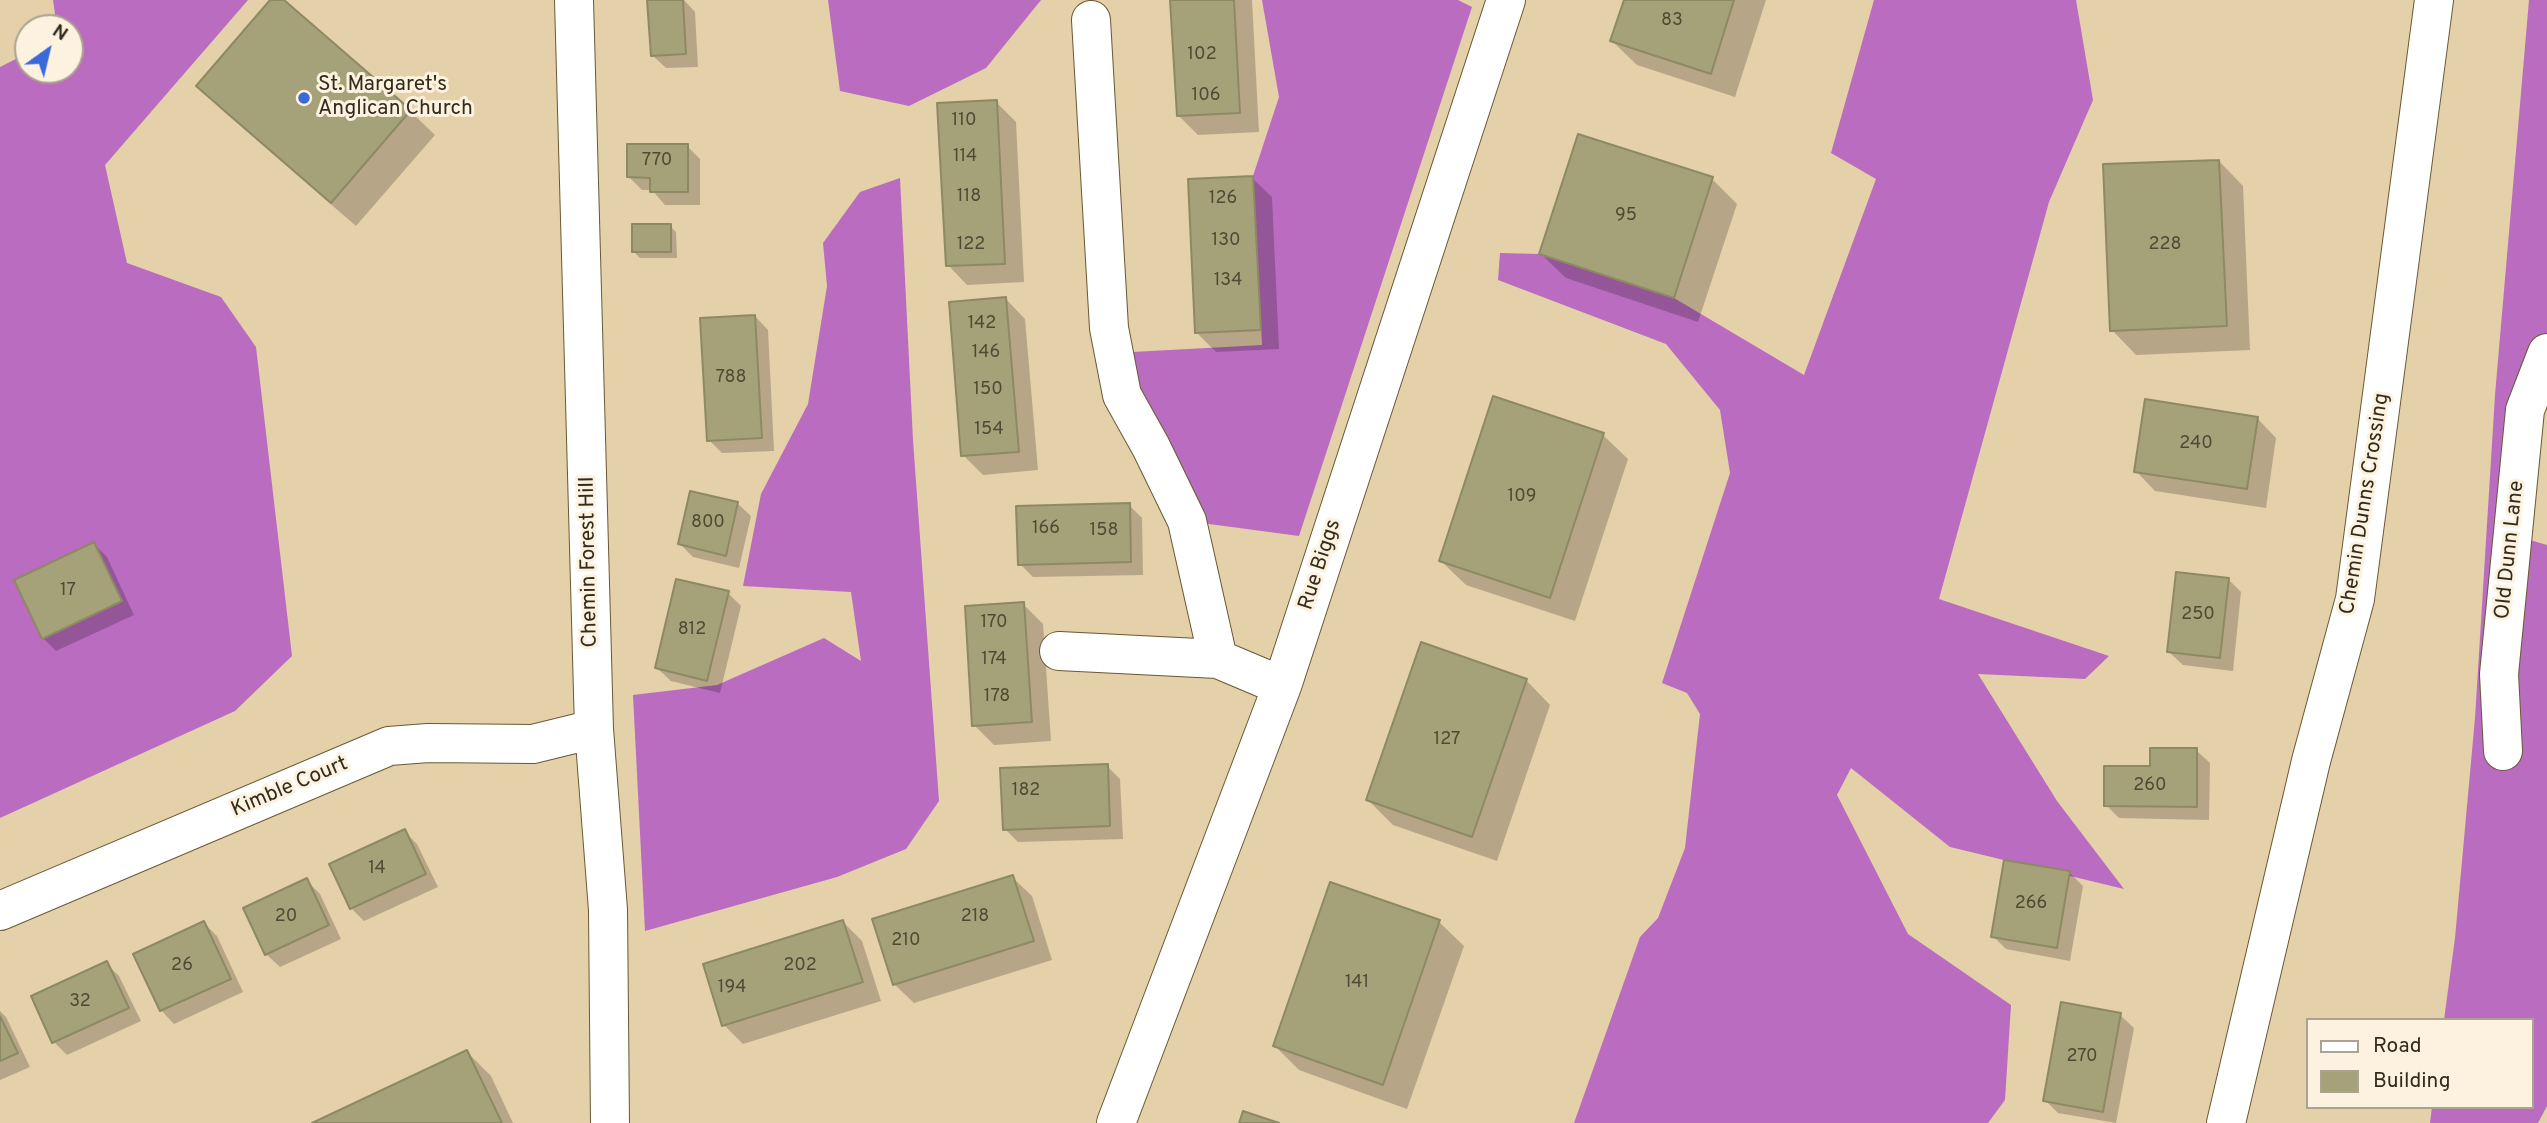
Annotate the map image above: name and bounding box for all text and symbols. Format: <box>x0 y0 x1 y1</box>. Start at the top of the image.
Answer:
house number: 83 <box>1661 10 1683 32</box>
north arrow <box>14 14 84 84</box>
text: N <box>47 19 72 47</box>
house number: 102 <box>1187 44 1217 66</box>
place label: St. Margaret's Anglican Church <box>318 73 473 123</box>
house number: 106 <box>1191 85 1221 107</box>
marker: St. Margaret's Anglican Church <box>296 90 312 106</box>
house number: 110 <box>952 110 976 132</box>
house number: 114 <box>953 146 977 168</box>
house number: 770 <box>642 150 672 172</box>
house number: 118 <box>957 186 981 208</box>
house number: 126 <box>1209 188 1237 210</box>
house number: 95 <box>1615 205 1637 227</box>
house number: 130 <box>1212 230 1240 252</box>
house number: 122 <box>957 234 985 256</box>
house number: 228 <box>2148 234 2182 256</box>
house number: 134 <box>1214 270 1242 292</box>
house number: 142 <box>968 313 996 335</box>
house number: 146 <box>972 342 1000 364</box>
house number: 788 <box>716 367 746 389</box>
house number: 150 <box>973 379 1003 401</box>
street label: Chemin Dunns Crossing <box>2336 391 2396 617</box>
house number: 154 <box>974 419 1004 441</box>
house number: 240 <box>2179 433 2213 455</box>
street label: Chemin Forest Hill <box>576 476 604 648</box>
street label: Old Dunn Lane <box>2491 479 2531 621</box>
house number: 109 <box>1507 486 1537 508</box>
house number: 800 <box>691 512 725 534</box>
street label: Rue Biggs <box>1294 516 1348 614</box>
house number: 166 <box>1032 518 1060 540</box>
house number: 158 <box>1090 520 1118 542</box>
house number: 17 <box>60 580 76 602</box>
house number: 250 <box>2181 604 2215 626</box>
house number: 170 <box>980 612 1008 634</box>
house number: 812 <box>678 619 706 641</box>
house number: 174 <box>981 649 1007 671</box>
house number: 178 <box>984 686 1010 708</box>
house number: 127 <box>1434 729 1460 751</box>
street label: Kimble Court <box>228 752 352 824</box>
house number: 260 <box>2133 775 2167 797</box>
house number: 182 <box>1012 780 1040 802</box>
house number: 14 <box>368 858 386 880</box>
house number: 266 <box>2015 893 2047 915</box>
house number: 20 <box>275 906 297 928</box>
house number: 218 <box>961 906 989 928</box>
house number: 210 <box>891 930 921 952</box>
house number: 26 <box>171 955 193 977</box>
house number: 202 <box>783 955 817 977</box>
house number: 141 <box>1345 972 1369 994</box>
house number: 194 <box>718 977 746 999</box>
house number: 32 <box>69 991 91 1013</box>
legend <box>2306 1018 2533 1109</box>
text: Road <box>2373 1033 2422 1060</box>
house number: 270 <box>2066 1046 2098 1068</box>
text: Building <box>2373 1068 2451 1095</box>

